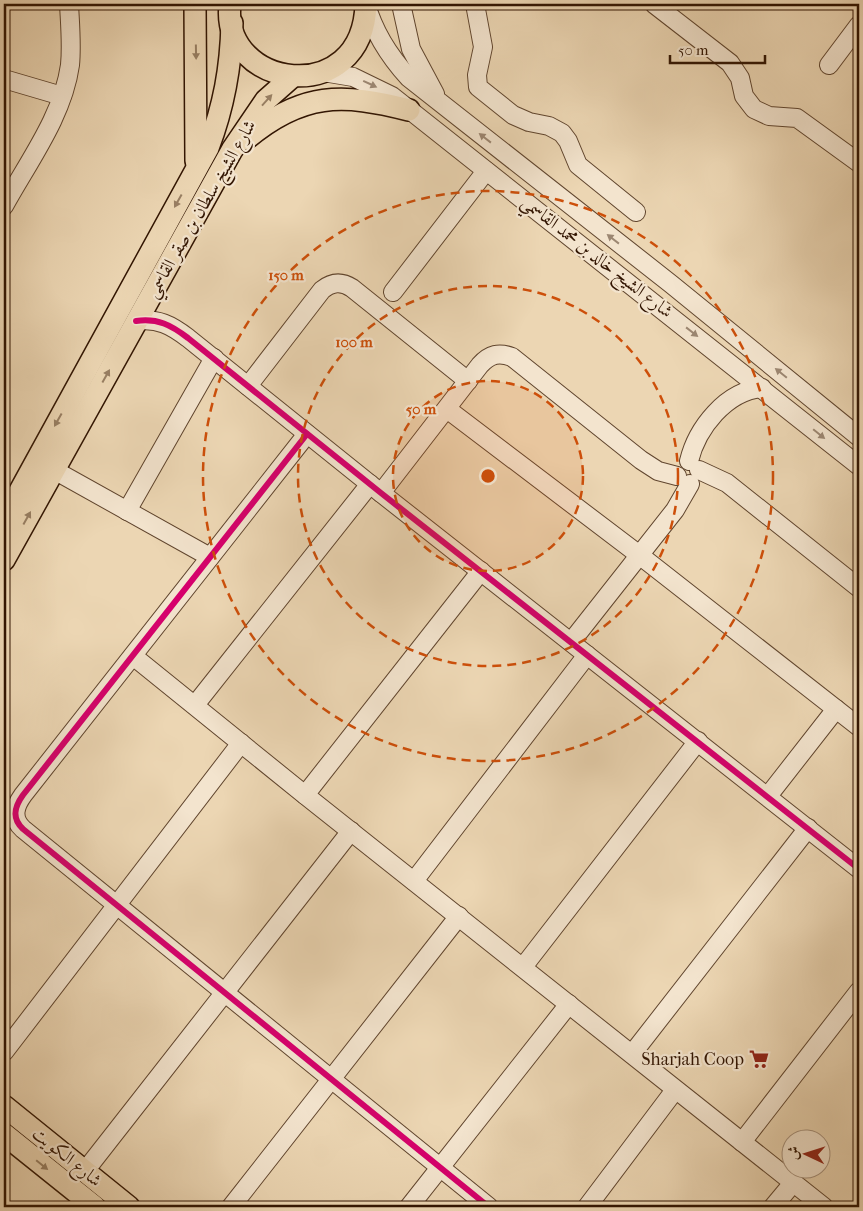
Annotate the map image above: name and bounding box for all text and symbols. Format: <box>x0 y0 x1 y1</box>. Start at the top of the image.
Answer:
scale bar <box>670 32 766 64</box>
text: 50 m <box>678 41 709 59</box>
one-way arrow <box>192 45 200 61</box>
one-way arrow <box>363 80 377 88</box>
one-way arrow <box>261 94 273 106</box>
street label: شارع الشيخ سلطان بن صقر القاسمي <box>141 116 266 305</box>
one-way arrow <box>479 133 492 144</box>
street label: شارع الشيخ خالد بن محمد القاسمي <box>513 191 677 327</box>
one-way arrow <box>174 194 183 208</box>
one-way arrow <box>607 233 620 244</box>
text: 150 m <box>268 266 304 284</box>
one-way arrow <box>686 327 699 338</box>
text: 100 m <box>335 333 373 351</box>
one-way arrow <box>102 368 110 383</box>
one-way arrow <box>775 368 788 379</box>
text: 50 m <box>406 400 437 418</box>
one-way arrow <box>54 413 62 427</box>
one-way arrow <box>813 428 826 439</box>
centre of rings <box>479 467 497 485</box>
one-way arrow <box>23 511 32 525</box>
supermarket icon: Sharjah Coop <box>748 1048 770 1070</box>
place label: Sharjah Coop <box>641 1049 744 1070</box>
street label: شارع الكويت <box>26 1123 106 1194</box>
north arrow <box>780 1128 830 1178</box>
text: ش <box>785 1145 803 1161</box>
one-way arrow <box>35 1159 48 1170</box>

